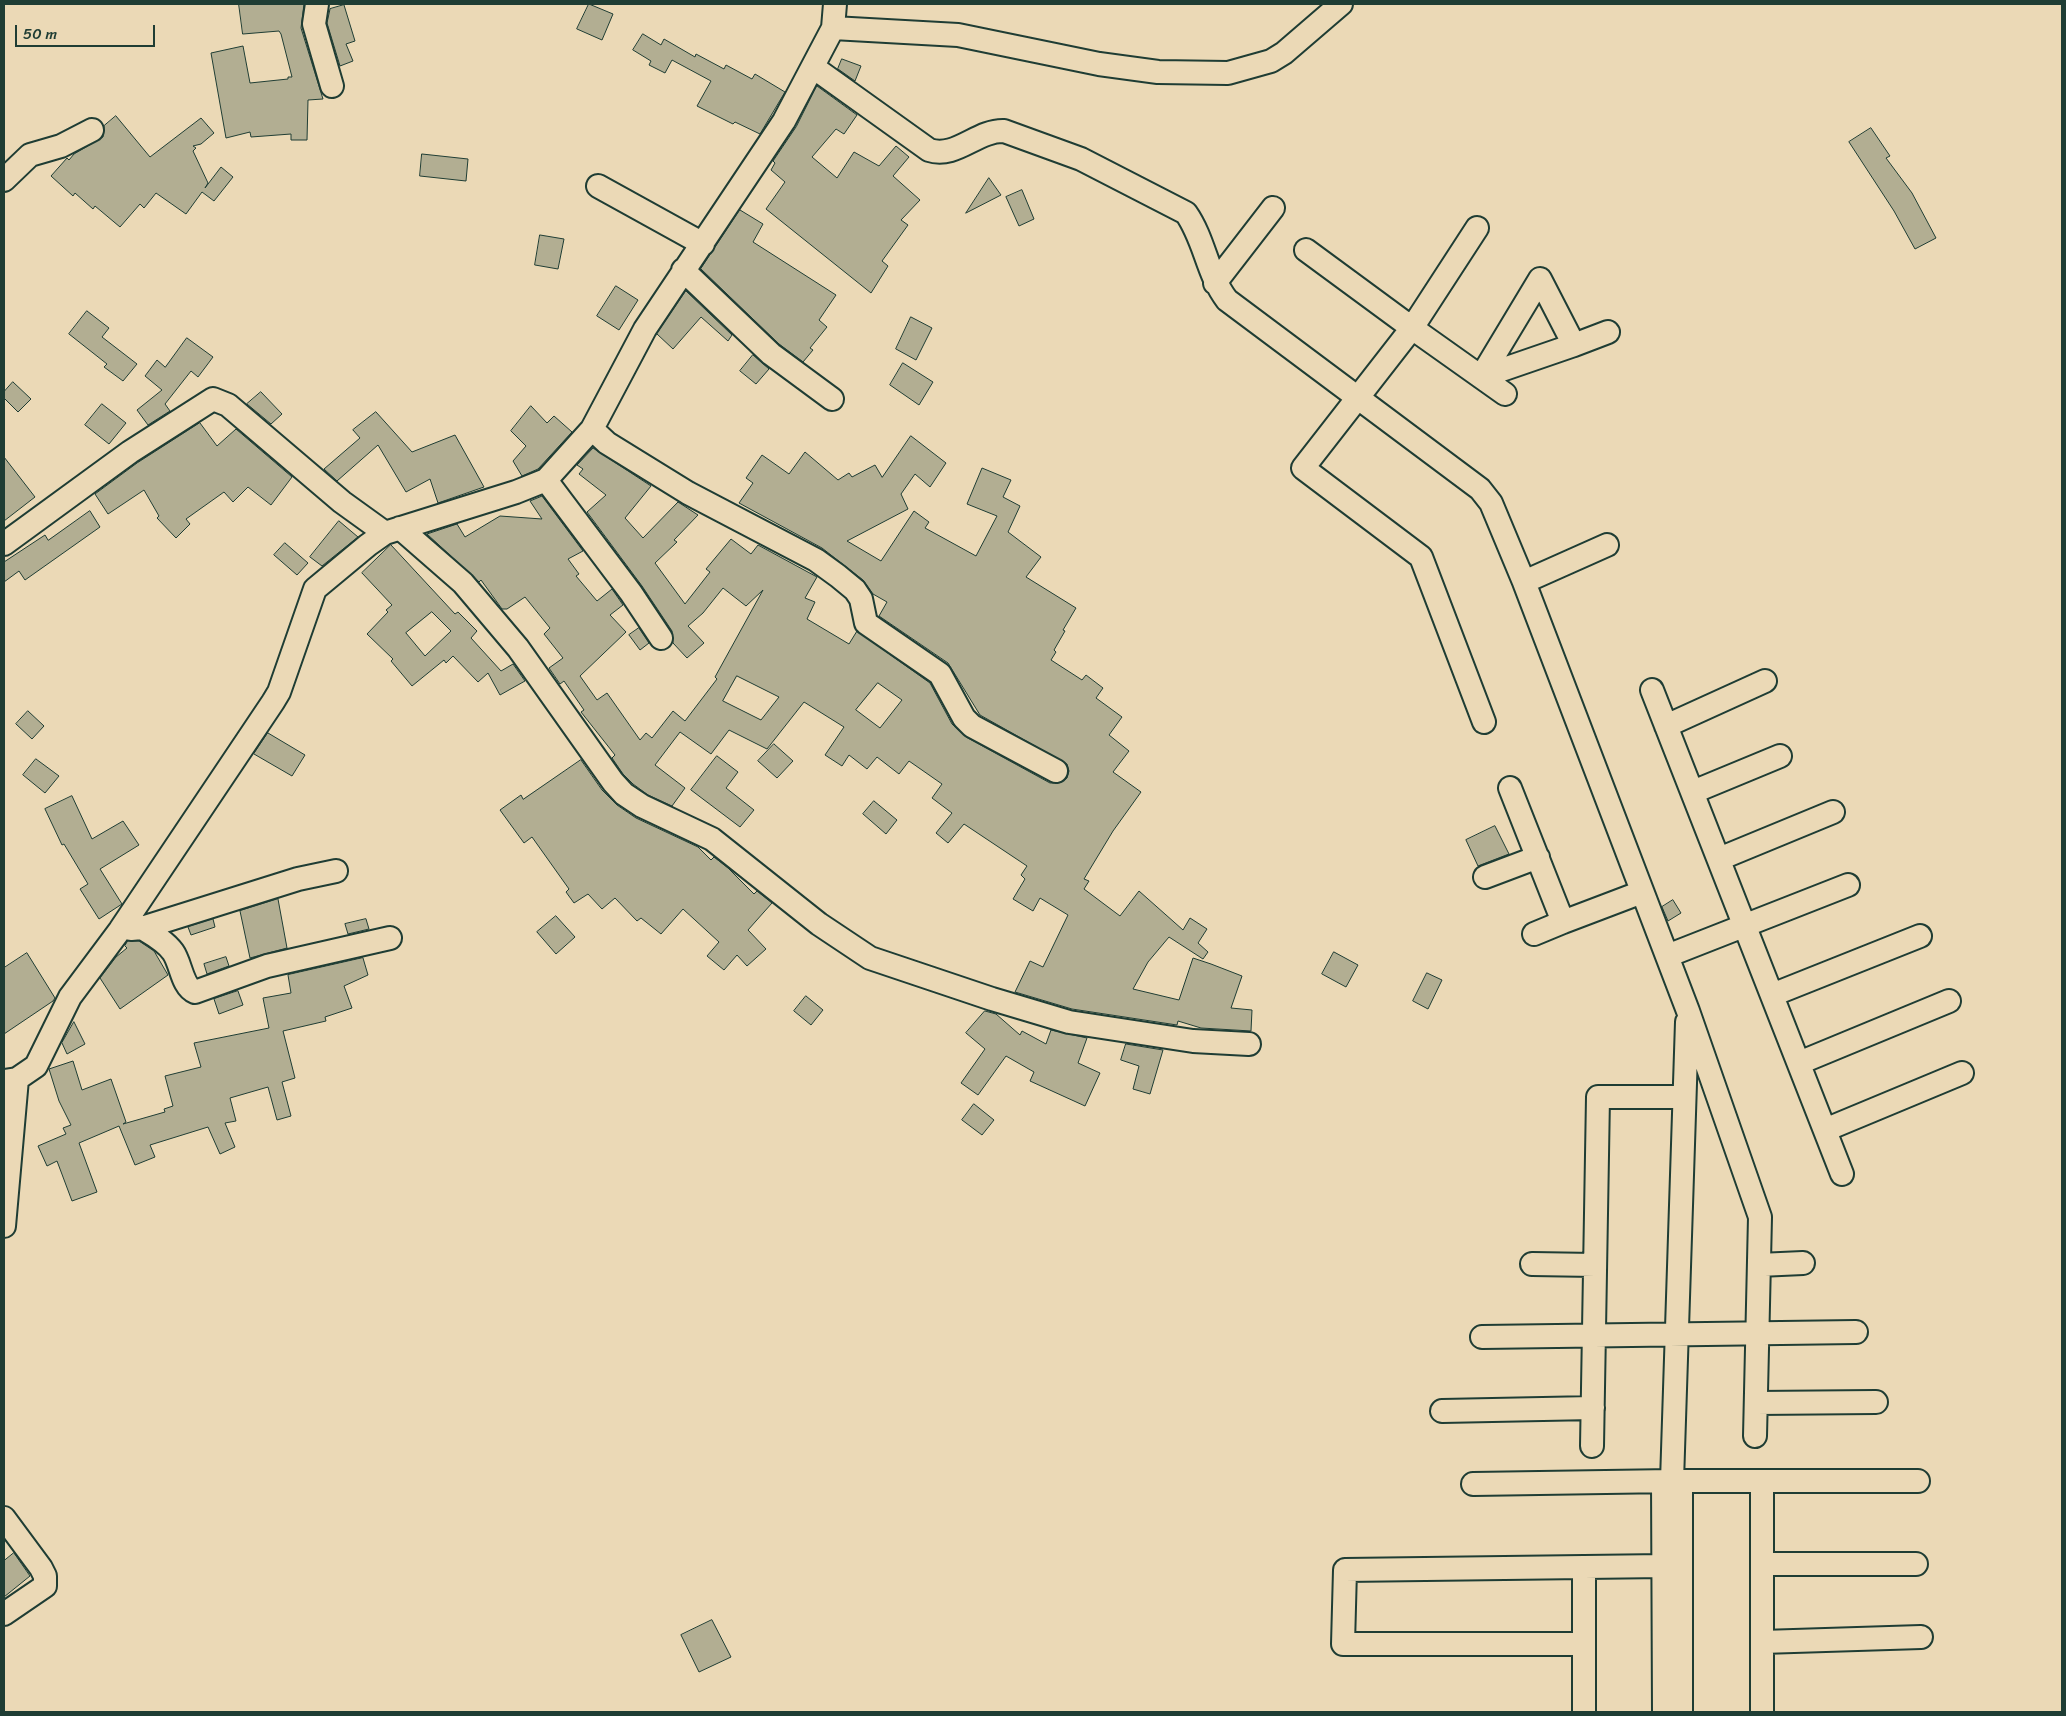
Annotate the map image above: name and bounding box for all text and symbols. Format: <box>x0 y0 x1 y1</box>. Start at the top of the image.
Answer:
scale bar <box>18 15 158 47</box>
text: 50 m <box>23 21 57 47</box>

